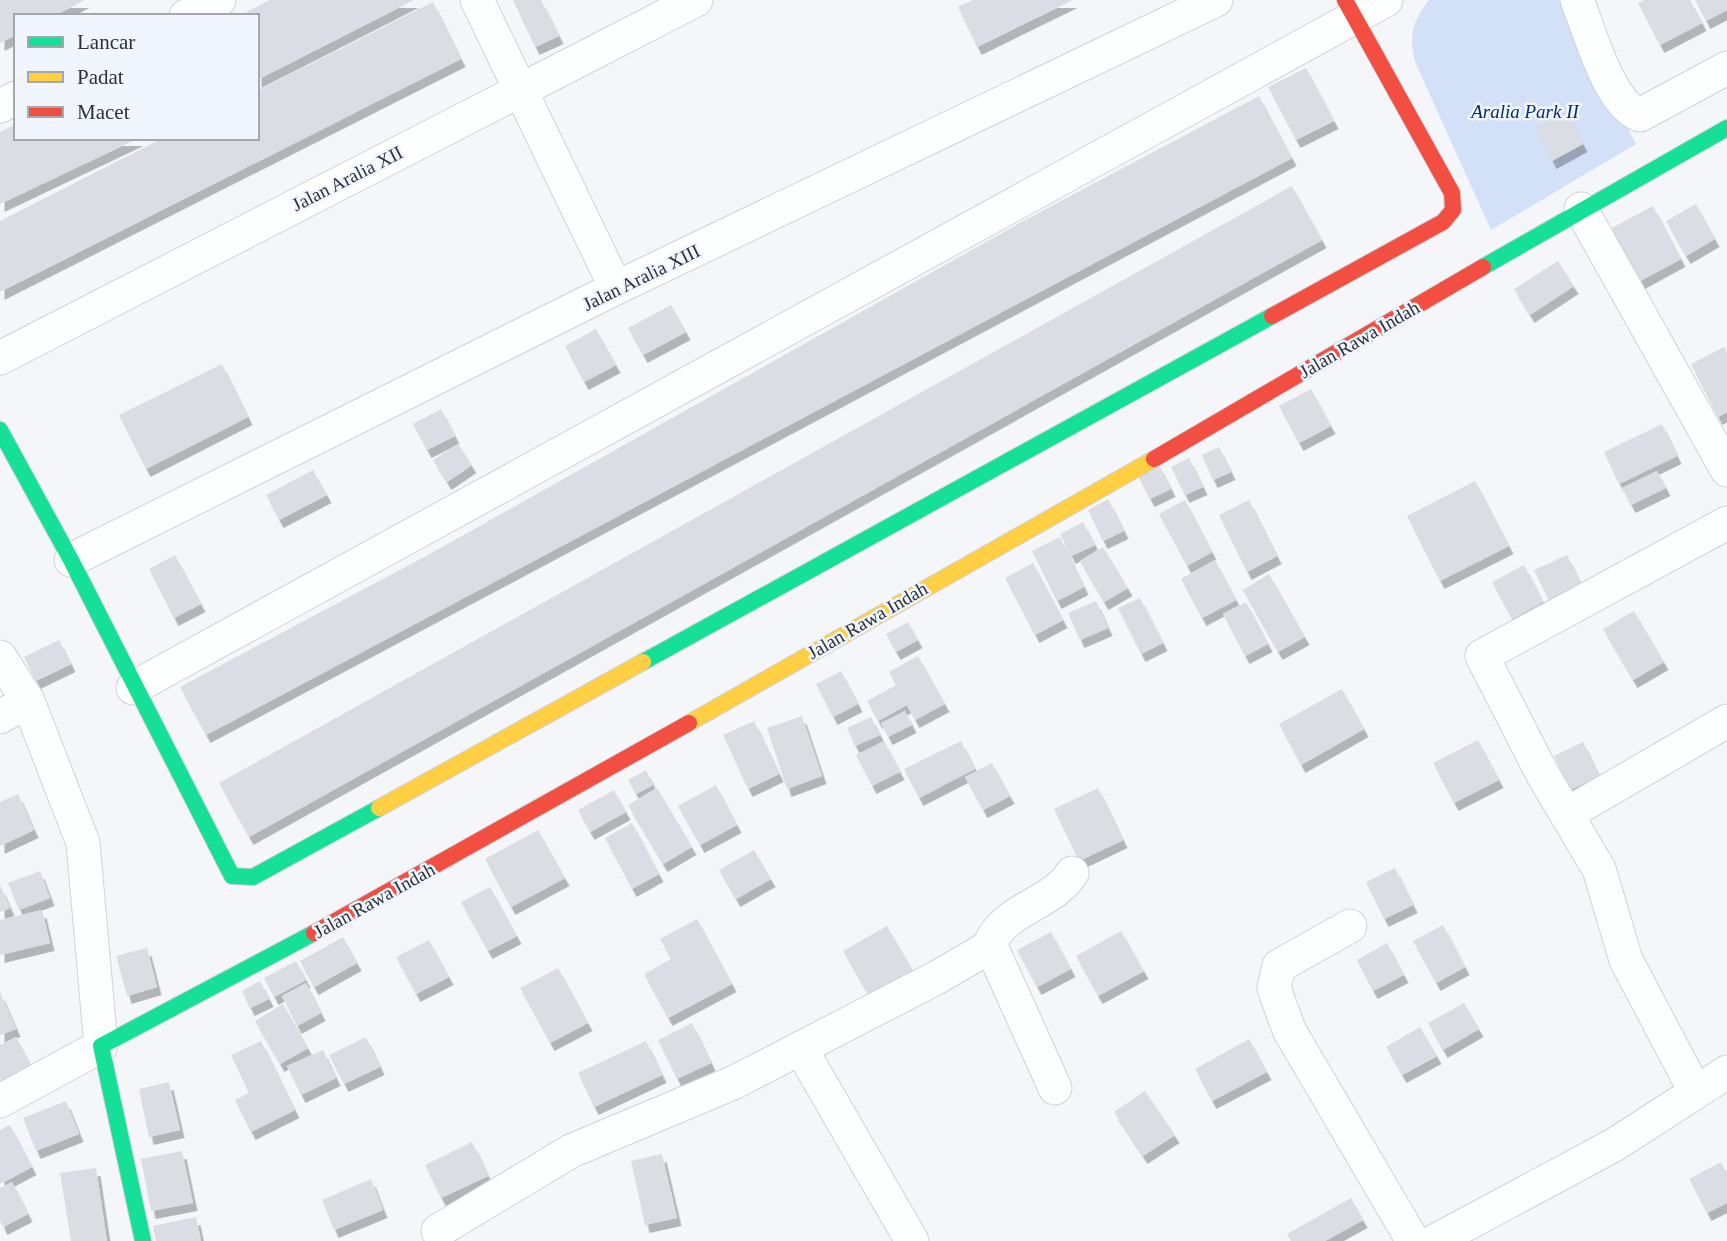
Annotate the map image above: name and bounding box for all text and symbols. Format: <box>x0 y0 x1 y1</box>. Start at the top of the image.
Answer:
legend <box>14 14 259 140</box>
text: Lancar <box>77 30 135 54</box>
text: Padat <box>77 65 124 89</box>
text: Macet <box>77 100 130 124</box>
park label: Aralia Park II <box>1469 101 1580 122</box>
street label: Jalan Aralia XII <box>288 142 406 215</box>
street label: Jalan Aralia XIII <box>579 240 703 315</box>
street label: Jalan Rawa Indah <box>1296 296 1423 382</box>
street label: Jalan Rawa Indah <box>804 577 931 663</box>
street label: Jalan Rawa Indah <box>310 858 439 942</box>

